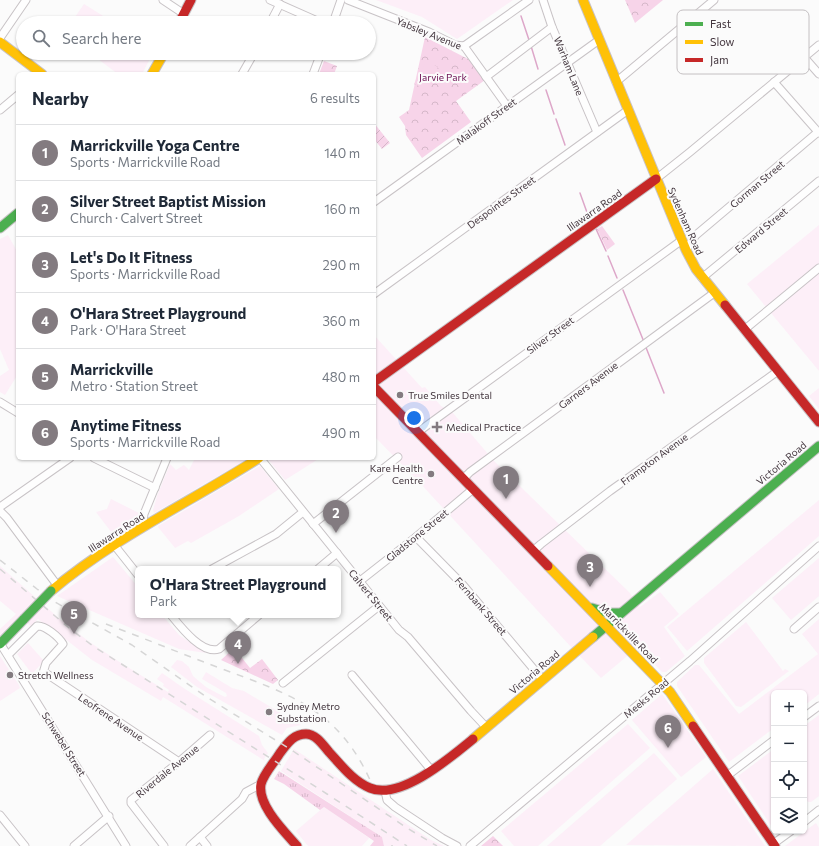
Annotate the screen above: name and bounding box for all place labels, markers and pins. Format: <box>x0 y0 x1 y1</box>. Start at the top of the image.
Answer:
place label: True Smiles Dental <box>408 389 492 401</box>
marker: True Smiles Dental <box>395 390 405 400</box>
marker: Medical Practice <box>431 421 443 433</box>
place label: Medical Practice <box>446 421 521 433</box>
place label: Kare Health Centre <box>370 462 423 486</box>
pin: 1 <box>493 466 519 499</box>
marker: Kare Health Centre <box>426 469 436 479</box>
pin: 2 <box>323 500 349 533</box>
pin: 3 <box>577 554 603 587</box>
pin: 5 <box>61 601 87 634</box>
pin: 4 <box>225 631 251 664</box>
place label: Stretch Wellness <box>18 669 94 681</box>
marker: Stretch Wellness <box>5 670 15 680</box>
place label: Sydney Metro Substation <box>277 700 340 724</box>
marker: Sydney Metro Substation <box>264 707 274 717</box>
pin: 6 <box>655 715 681 748</box>

